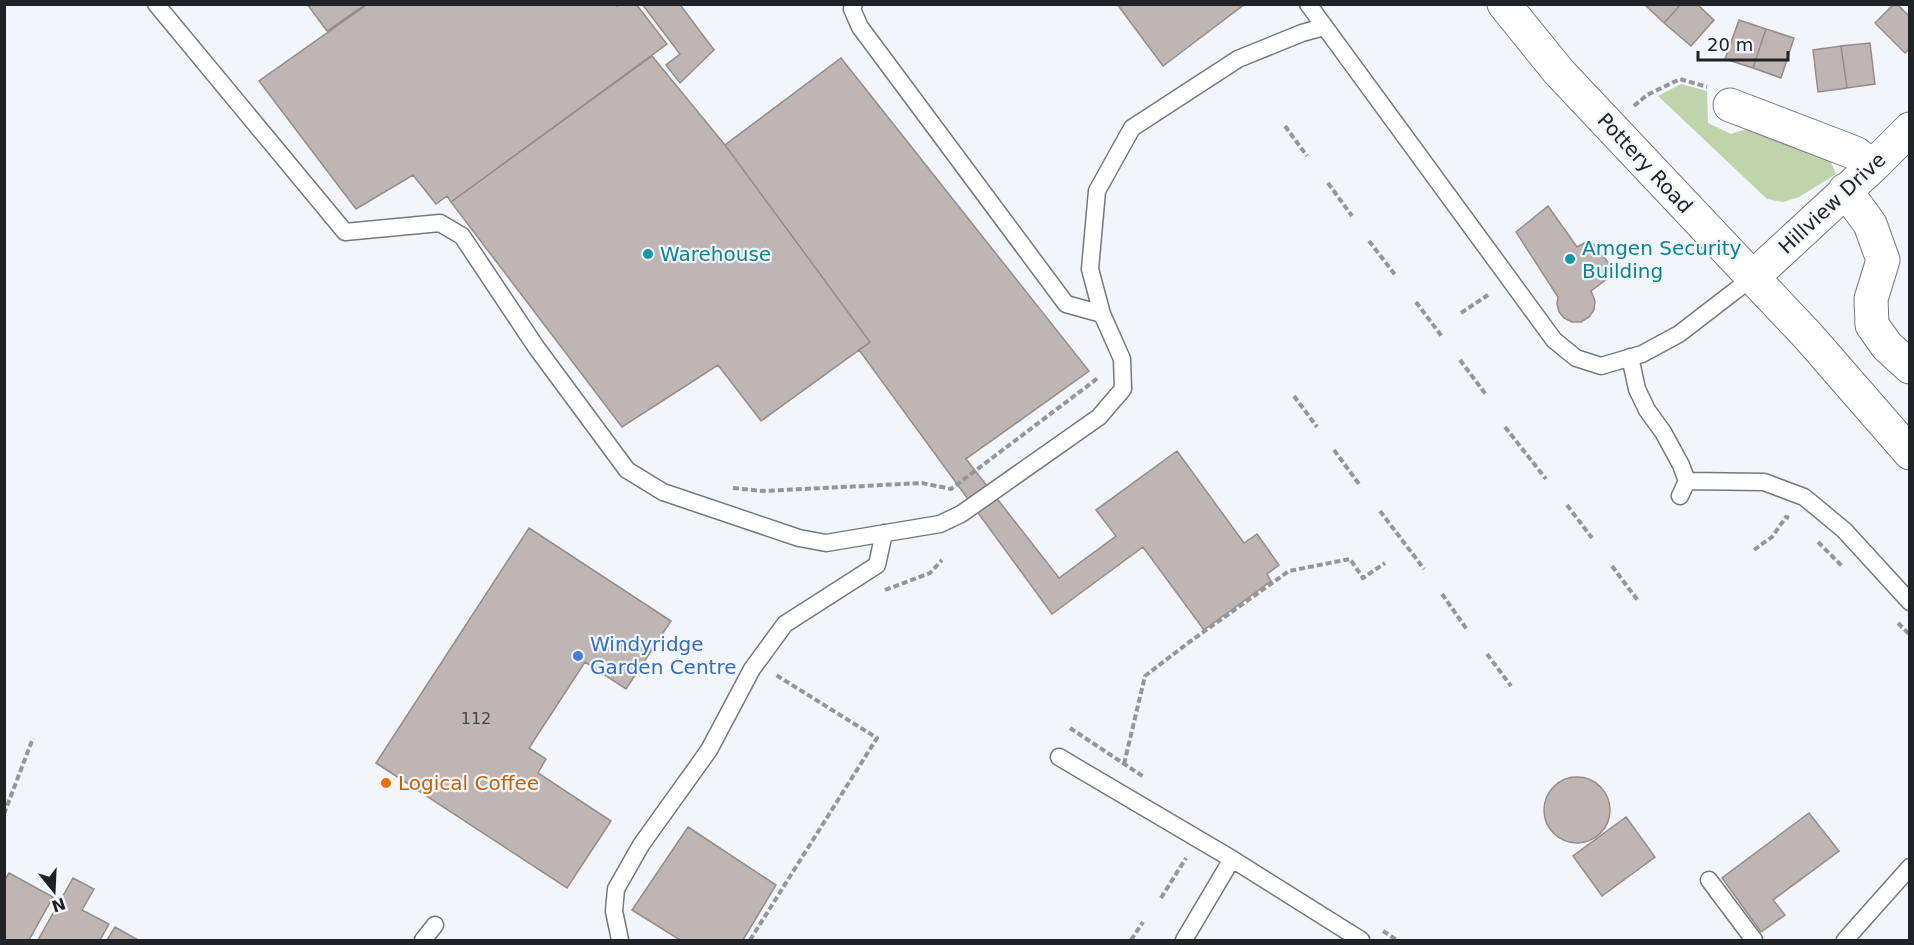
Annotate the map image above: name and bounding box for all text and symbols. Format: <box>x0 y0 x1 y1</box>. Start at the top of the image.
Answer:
scale bar <box>1698 24 1788 62</box>
text: 20 m <box>1707 34 1753 55</box>
street label: Pottery Road <box>1593 108 1697 218</box>
street label: Hillview Drive <box>1774 147 1890 259</box>
place label: Amgen Security Building <box>1582 236 1741 283</box>
place label: Warehouse <box>660 242 771 266</box>
marker: Warehouse <box>641 247 655 261</box>
marker: Amgen Security Building <box>1563 252 1577 266</box>
place label: Windyridge Garden Centre <box>590 632 737 679</box>
marker: Windyridge Garden Centre <box>571 649 585 663</box>
house number: 112 <box>461 709 491 728</box>
place label: Logical Coffee <box>398 771 539 795</box>
marker: Logical Coffee <box>379 776 393 790</box>
north arrow <box>24 861 84 921</box>
text: N <box>49 894 68 916</box>

